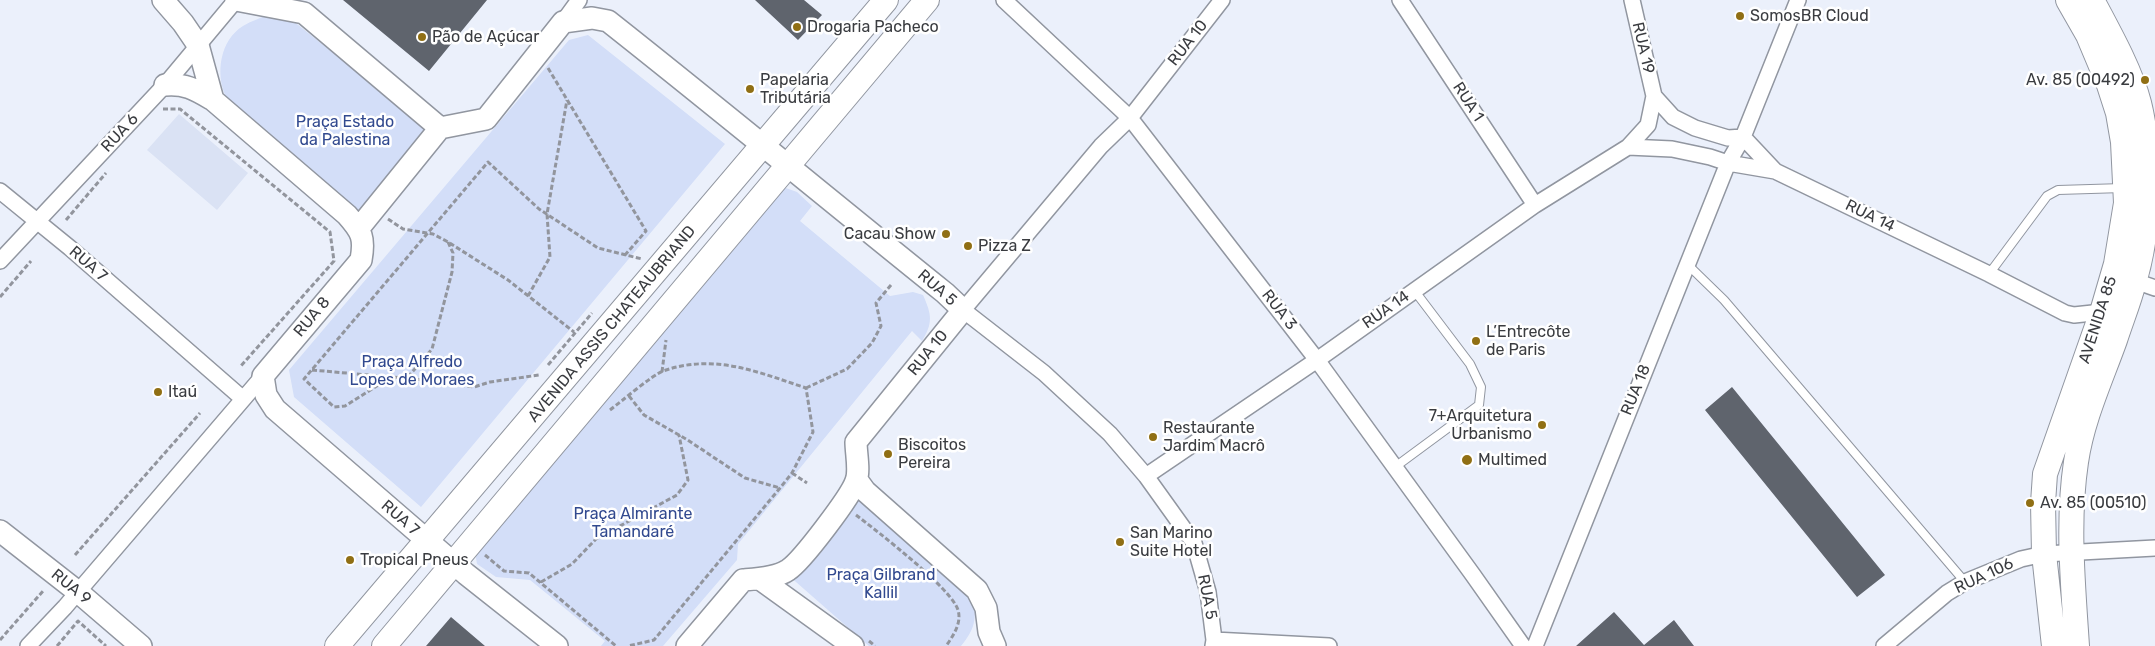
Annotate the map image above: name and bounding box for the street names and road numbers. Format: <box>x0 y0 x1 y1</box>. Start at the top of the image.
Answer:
street label: RUA 10 <box>1164 16 1212 70</box>
street label: RUA 19 <box>1628 20 1658 76</box>
street label: RUA 1 <box>1448 79 1488 125</box>
street label: RUA 6 <box>97 110 143 156</box>
street label: RUA 14 <box>1842 196 1898 236</box>
street label: AVENIDA ASSIS CHATEAUBRIAND <box>524 222 700 426</box>
street label: RUA 7 <box>65 242 111 286</box>
street label: RUA 5 <box>913 266 961 310</box>
street label: AVENIDA 85 <box>2075 274 2121 366</box>
street label: RUA 3 <box>1257 286 1301 334</box>
street label: RUA 14 <box>1359 287 1413 333</box>
street label: RUA 8 <box>290 293 334 341</box>
street label: RUA 10 <box>904 326 952 380</box>
street label: RUA 18 <box>1617 362 1655 418</box>
street label: RUA 7 <box>377 496 423 540</box>
street label: RUA 106 <box>1951 554 2017 598</box>
street label: RUA 9 <box>47 565 95 609</box>
street label: RUA 5 <box>1193 573 1221 621</box>

